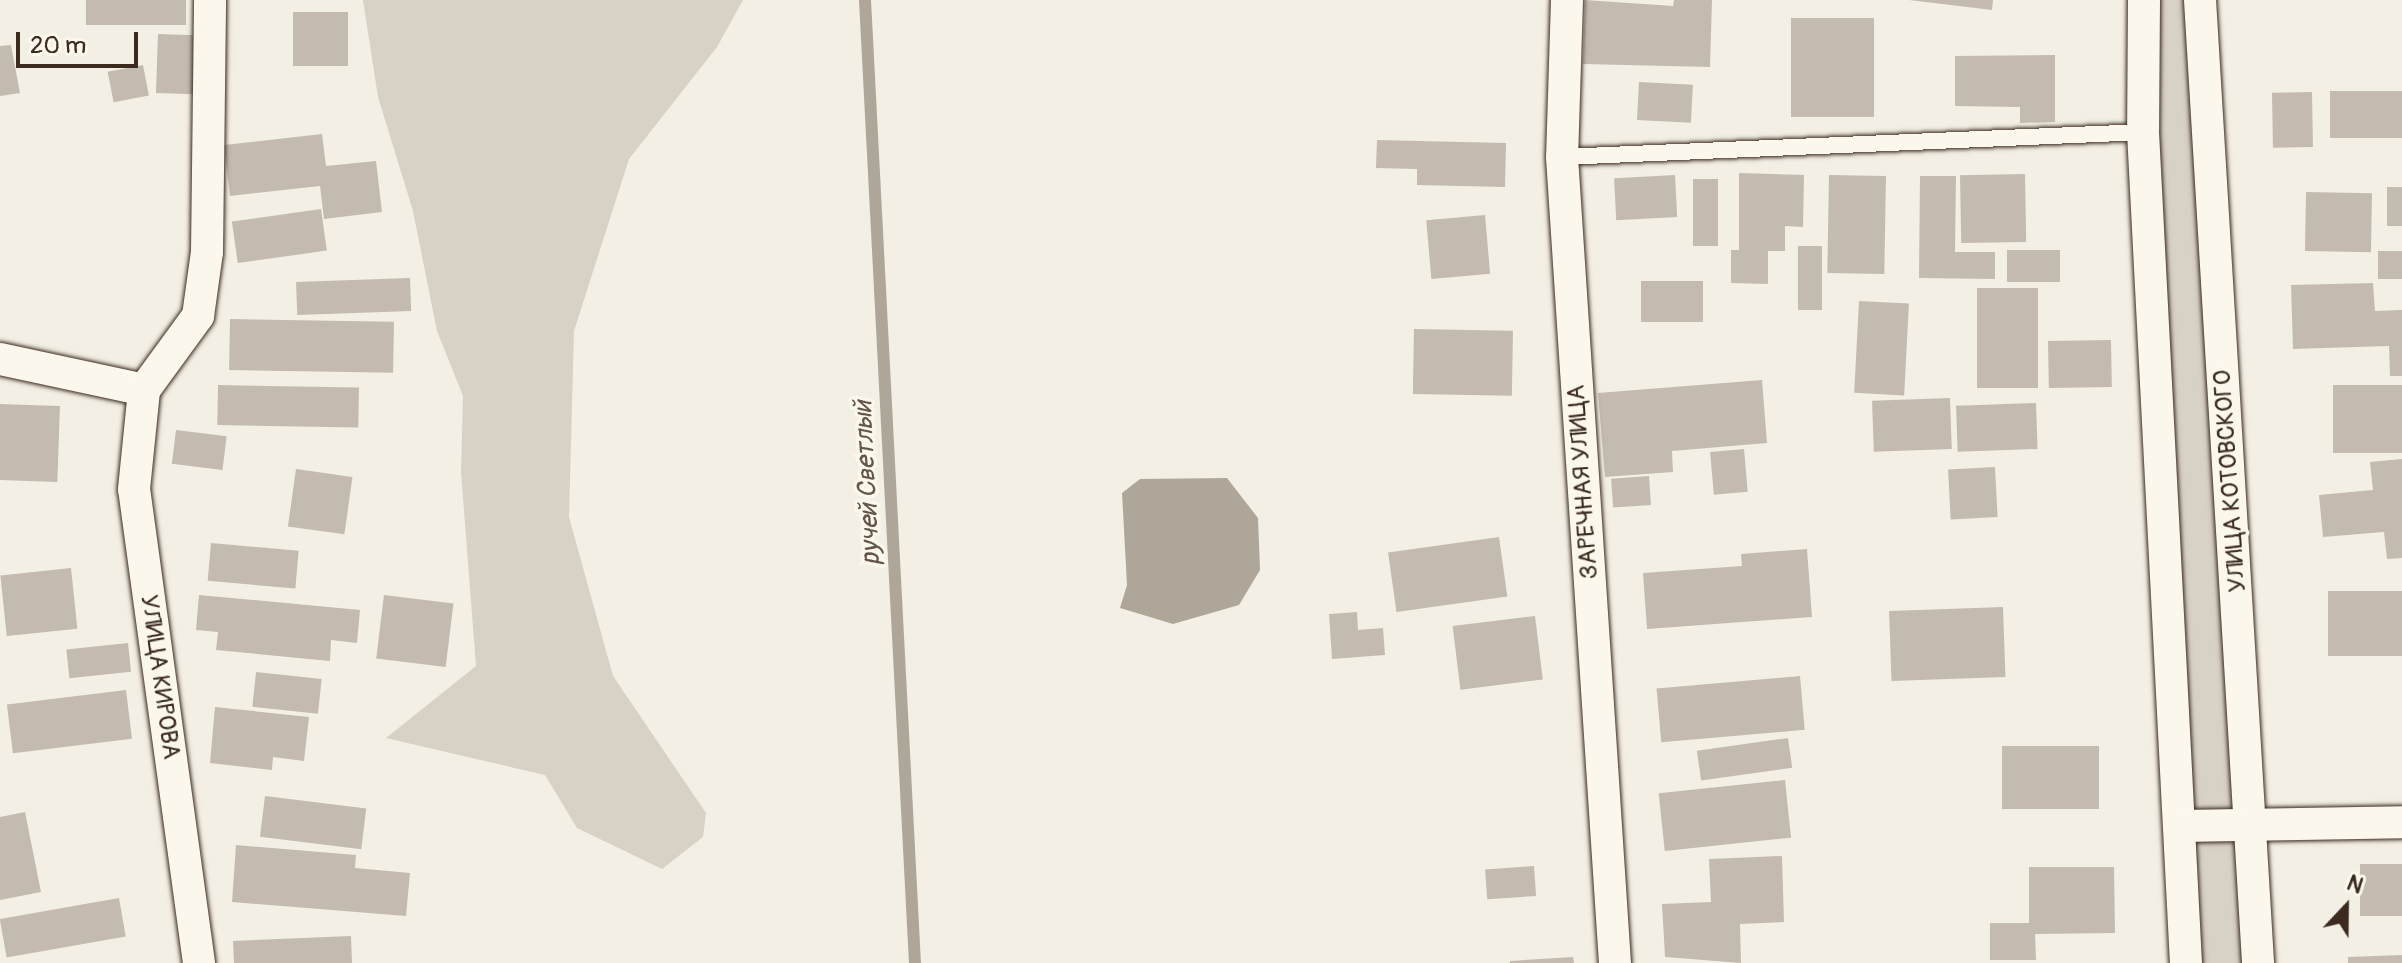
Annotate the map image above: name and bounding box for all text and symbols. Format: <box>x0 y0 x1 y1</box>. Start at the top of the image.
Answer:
scale bar <box>20 16 142 66</box>
text: 20 m <box>30 31 86 60</box>
street label: УЛИЦА КОТОВСКОГО <box>2208 369 2252 593</box>
street label: ЗАРЕЧНАЯ УЛИЦА <box>1562 384 1604 580</box>
water label: ручей Светлый <box>848 400 888 566</box>
street label: УЛИЦА КИРОВА <box>134 593 186 761</box>
north arrow <box>2306 867 2386 947</box>
text: N <box>2343 869 2367 901</box>

